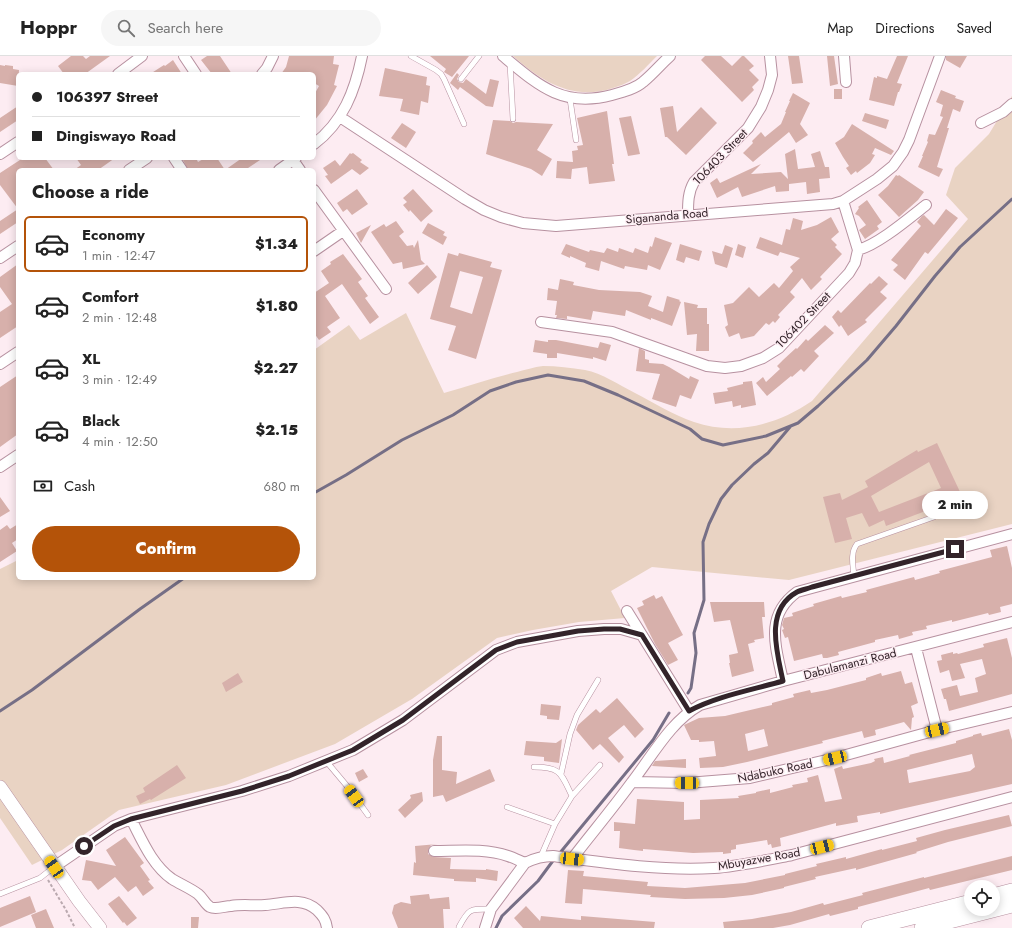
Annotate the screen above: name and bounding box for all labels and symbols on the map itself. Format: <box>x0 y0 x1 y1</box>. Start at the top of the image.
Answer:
street label: 106403 Street <box>688 125 752 189</box>
street label: Sigananda Road <box>625 203 709 229</box>
street label: 106402 Street <box>771 287 835 352</box>
callout: 2 min <box>922 491 988 519</box>
route end <box>946 540 964 558</box>
street label: Dabulamanzi Road <box>802 644 898 684</box>
car <box>924 721 950 739</box>
car <box>822 749 848 767</box>
street label: Ndabuko Road <box>736 754 814 788</box>
car <box>675 777 699 789</box>
car <box>342 783 366 809</box>
route start <box>75 837 93 855</box>
car <box>809 838 835 856</box>
street label: Mbuyazwe Road <box>716 843 802 875</box>
car <box>559 852 585 866</box>
car <box>42 854 66 880</box>

